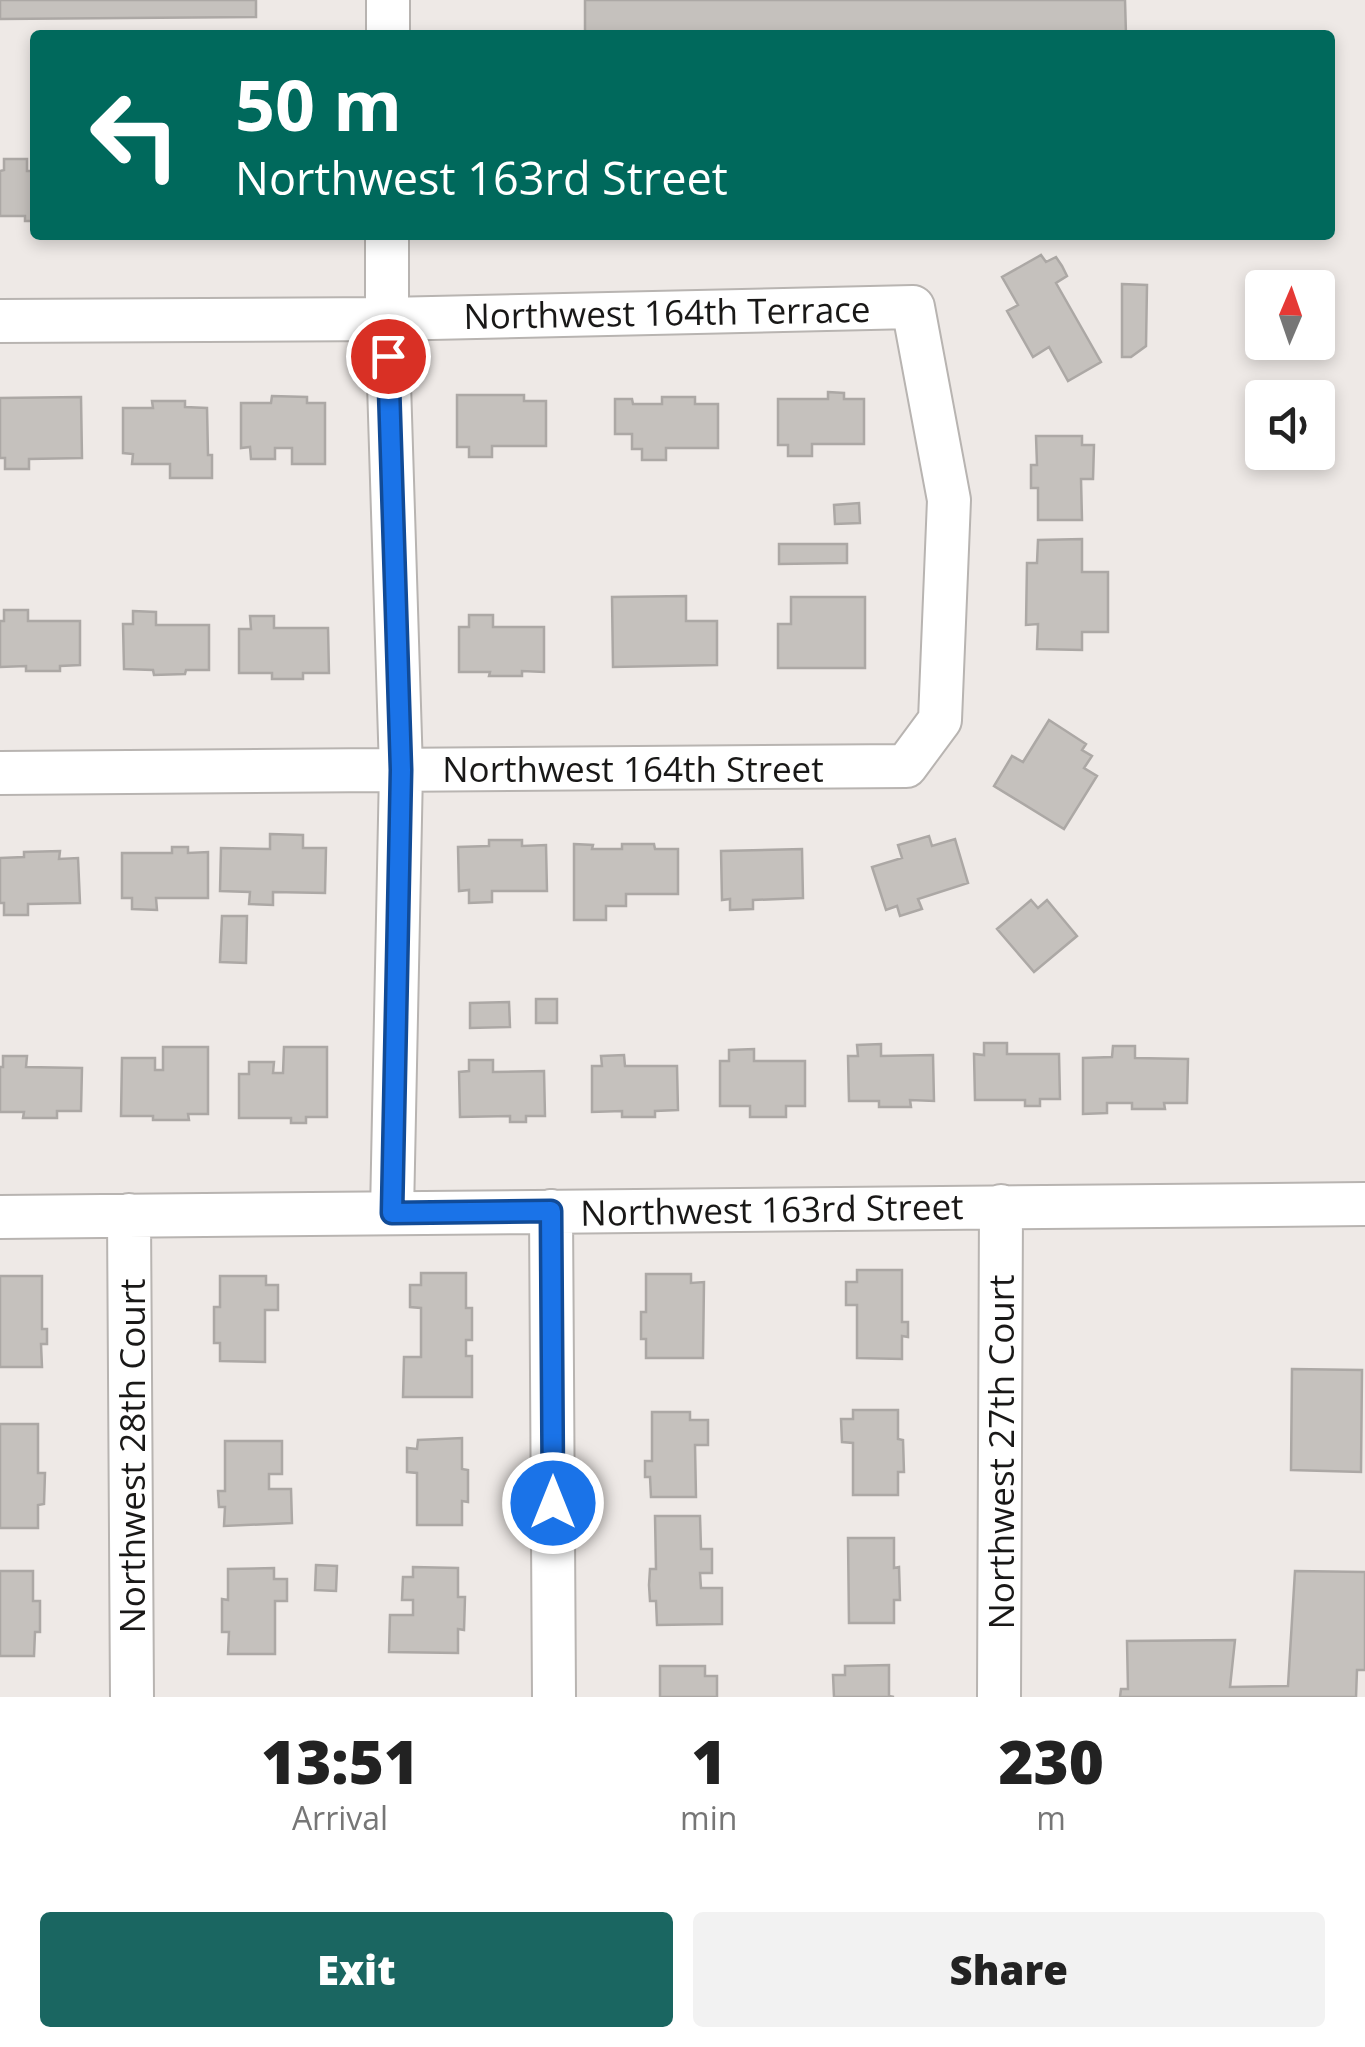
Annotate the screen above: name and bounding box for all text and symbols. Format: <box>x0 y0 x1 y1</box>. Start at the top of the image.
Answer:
text: 50 m <box>235 56 402 152</box>
icon: left <box>70 70 200 200</box>
text: Northwest 163rd Street <box>235 147 728 208</box>
north arrow <box>1245 270 1335 360</box>
map controls <box>1245 270 1335 470</box>
street label: Northwest 164th Terrace <box>463 285 871 339</box>
pin <box>346 314 431 399</box>
icon: arrive <box>361 329 416 384</box>
button: sound <box>1245 380 1335 470</box>
street label: Northwest 164th Street <box>442 745 824 792</box>
street label: Northwest 163rd Street <box>580 1182 964 1236</box>
street label: Northwest 27th Court <box>977 1274 1024 1630</box>
street label: Northwest 28th Court <box>108 1278 155 1634</box>
position arrow <box>501 1451 605 1555</box>
text: 13:51 <box>261 1720 419 1802</box>
text: 1 <box>691 1720 726 1802</box>
text: 230 <box>998 1720 1104 1802</box>
text: Arrival <box>292 1796 388 1839</box>
text: min <box>680 1796 737 1839</box>
text: m <box>1036 1796 1066 1839</box>
button: Exit <box>40 1912 673 2027</box>
button: Share <box>693 1912 1325 2027</box>

